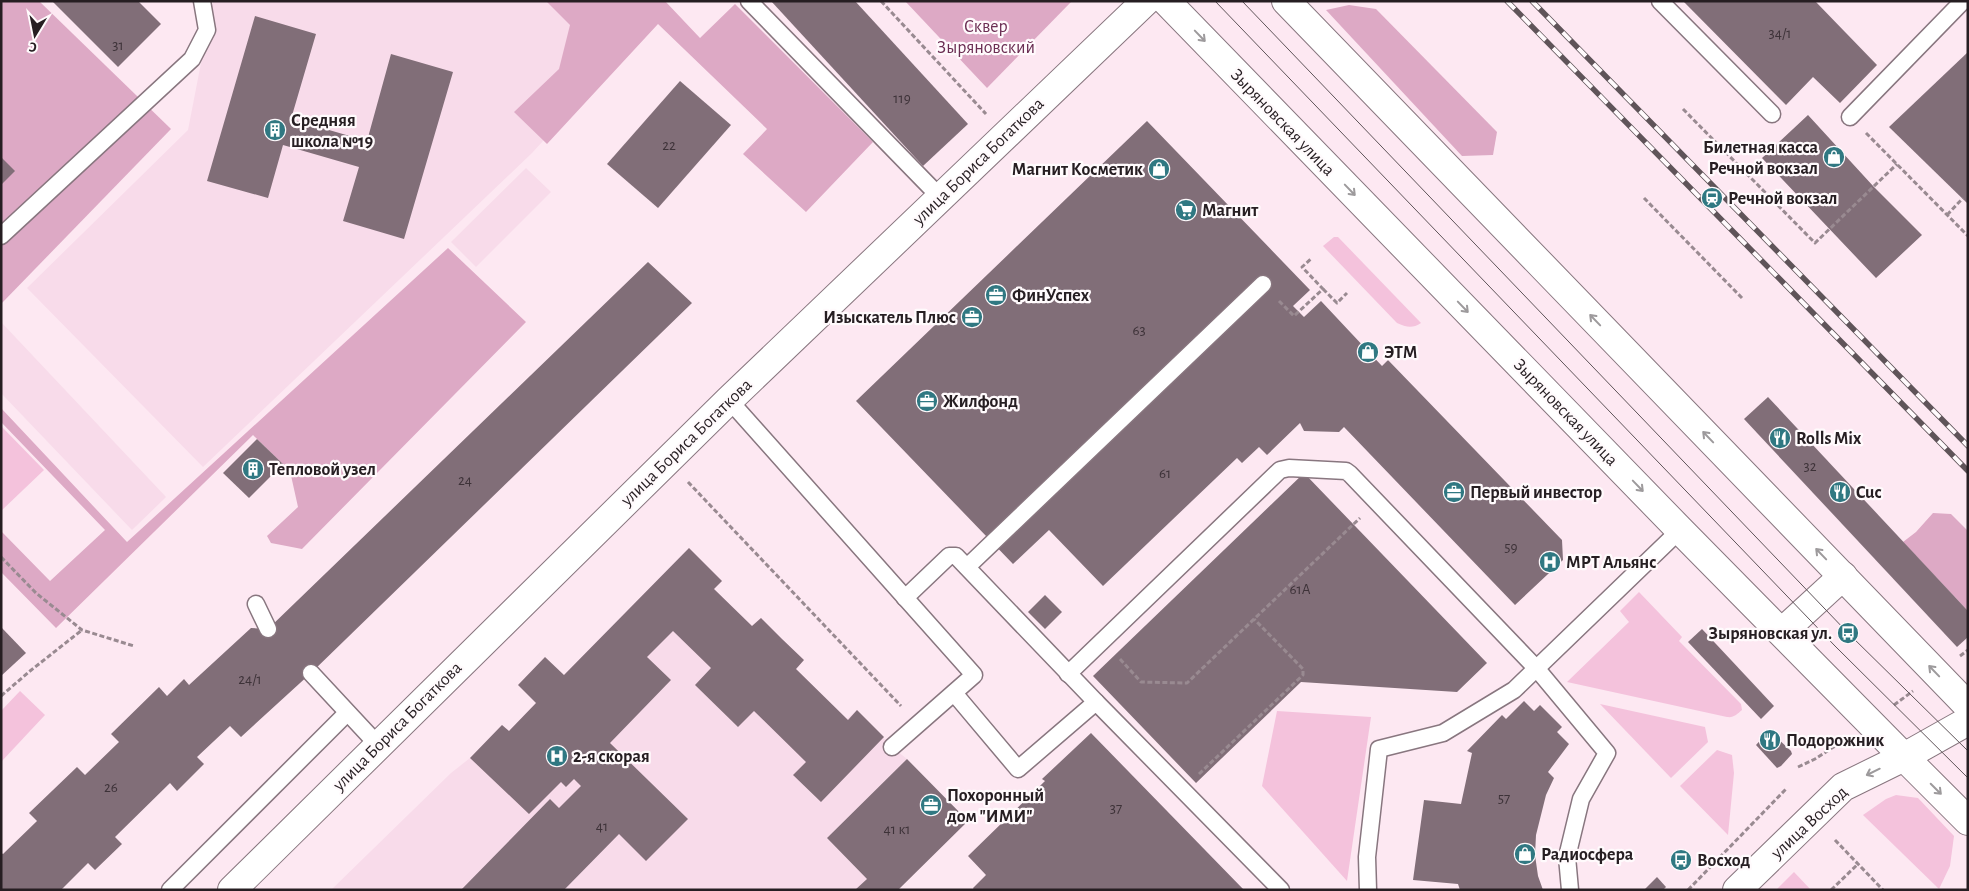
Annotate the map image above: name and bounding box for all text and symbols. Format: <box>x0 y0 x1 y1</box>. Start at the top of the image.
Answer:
north arrow <box>10 10 60 60</box>
park label: Cквер Зыряновский <box>937 18 1035 57</box>
house number: 34/1 <box>1769 26 1791 41</box>
one-way arrow <box>1194 30 1206 42</box>
house number: 31 <box>112 38 124 53</box>
text: С <box>28 39 38 54</box>
street label: Зыряновская улица <box>1227 66 1338 180</box>
house number: 119 <box>893 91 911 106</box>
street label: улица Бориса Богаткова <box>909 95 1048 229</box>
place label: Средняя школа №19 <box>291 112 374 151</box>
building icon: Средняя школа №19 <box>263 118 287 142</box>
house number: 22 <box>662 138 676 153</box>
place label: Билетная касса Речной вокзал <box>1703 139 1818 178</box>
shop icon: Билетная касса Речной вокзал <box>1822 145 1846 169</box>
shop icon: Магнит Косметик <box>1147 157 1171 181</box>
place label: Магнит Косметик <box>1012 161 1143 179</box>
one-way arrow <box>1344 184 1356 197</box>
station icon: Речной вокзал <box>1700 186 1724 210</box>
place label: Речной вокзал <box>1728 190 1838 208</box>
supermarket icon: Магнит <box>1174 198 1198 222</box>
place label: Магнит <box>1202 202 1259 220</box>
office icon: ФинУспех <box>984 283 1008 307</box>
place label: ФинУспех <box>1012 287 1090 305</box>
one-way arrow <box>1457 300 1469 313</box>
office icon: Изыскатель Плюс <box>960 305 984 329</box>
place label: Изыскатель Плюс <box>823 309 956 327</box>
one-way arrow <box>1589 314 1601 327</box>
house number: 63 <box>1132 323 1146 338</box>
shop icon: ЭТМ <box>1356 340 1380 364</box>
place label: ЭТМ <box>1384 344 1418 362</box>
street label: Зыряновская улица <box>1510 356 1621 470</box>
street label: улица Бориса Богаткова <box>617 376 756 510</box>
office icon: Жилфонд <box>915 389 939 413</box>
place label: Жилфонд <box>943 393 1018 411</box>
restaurant icon: Rolls Mix <box>1768 426 1792 450</box>
place label: Rolls Mix <box>1796 430 1862 448</box>
one-way arrow <box>1702 431 1714 443</box>
building icon: Тепловой узел <box>241 457 265 481</box>
house number: 32 <box>1803 459 1817 474</box>
place label: Тепловой узел <box>269 461 376 479</box>
house number: 61 <box>1159 466 1171 481</box>
house number: 24 <box>458 473 472 488</box>
office icon: Первый инвестор <box>1442 480 1466 504</box>
one-way arrow <box>1631 480 1644 492</box>
restaurant icon: Cuc <box>1828 480 1852 504</box>
place label: Первый инвестор <box>1470 484 1602 502</box>
place label: Cuc <box>1856 484 1881 502</box>
house number: 59 <box>1504 540 1518 555</box>
one-way arrow <box>1815 547 1827 560</box>
hospital icon: МРТ Альянс <box>1538 550 1562 574</box>
place label: МРТ Альянс <box>1566 554 1657 572</box>
house number: 61А <box>1289 582 1311 597</box>
bus stop icon: Зыряновская ул. <box>1836 621 1860 645</box>
place label: Зыряновская ул. <box>1708 625 1832 643</box>
street label: улица Бориса Богаткова <box>329 659 466 795</box>
one-way arrow <box>1928 665 1940 677</box>
house number: 24/1 <box>238 672 262 687</box>
restaurant icon: Подорожник <box>1758 728 1782 752</box>
place label: Подорожник <box>1786 732 1884 750</box>
hospital icon: 2-я скорая <box>545 744 569 768</box>
place label: 2-я скорая <box>573 748 650 766</box>
one-way arrow <box>1866 768 1881 777</box>
house number: 26 <box>104 780 118 795</box>
street label: улица Восход <box>1767 783 1851 863</box>
one-way arrow <box>1930 783 1942 795</box>
place label: Похоронный дом "ИМИ" <box>947 787 1044 826</box>
house number: 57 <box>1498 791 1510 806</box>
office icon: Похоронный дом "ИМИ" <box>919 793 943 817</box>
house number: 37 <box>1110 801 1122 816</box>
house number: 41 <box>596 819 608 834</box>
house number: 41 к1 <box>884 822 910 837</box>
shop icon: Радиосфера <box>1513 842 1537 866</box>
place label: Радиосфера <box>1541 846 1634 864</box>
bus stop icon: Восход <box>1669 848 1693 872</box>
place label: Восход <box>1697 852 1750 870</box>

